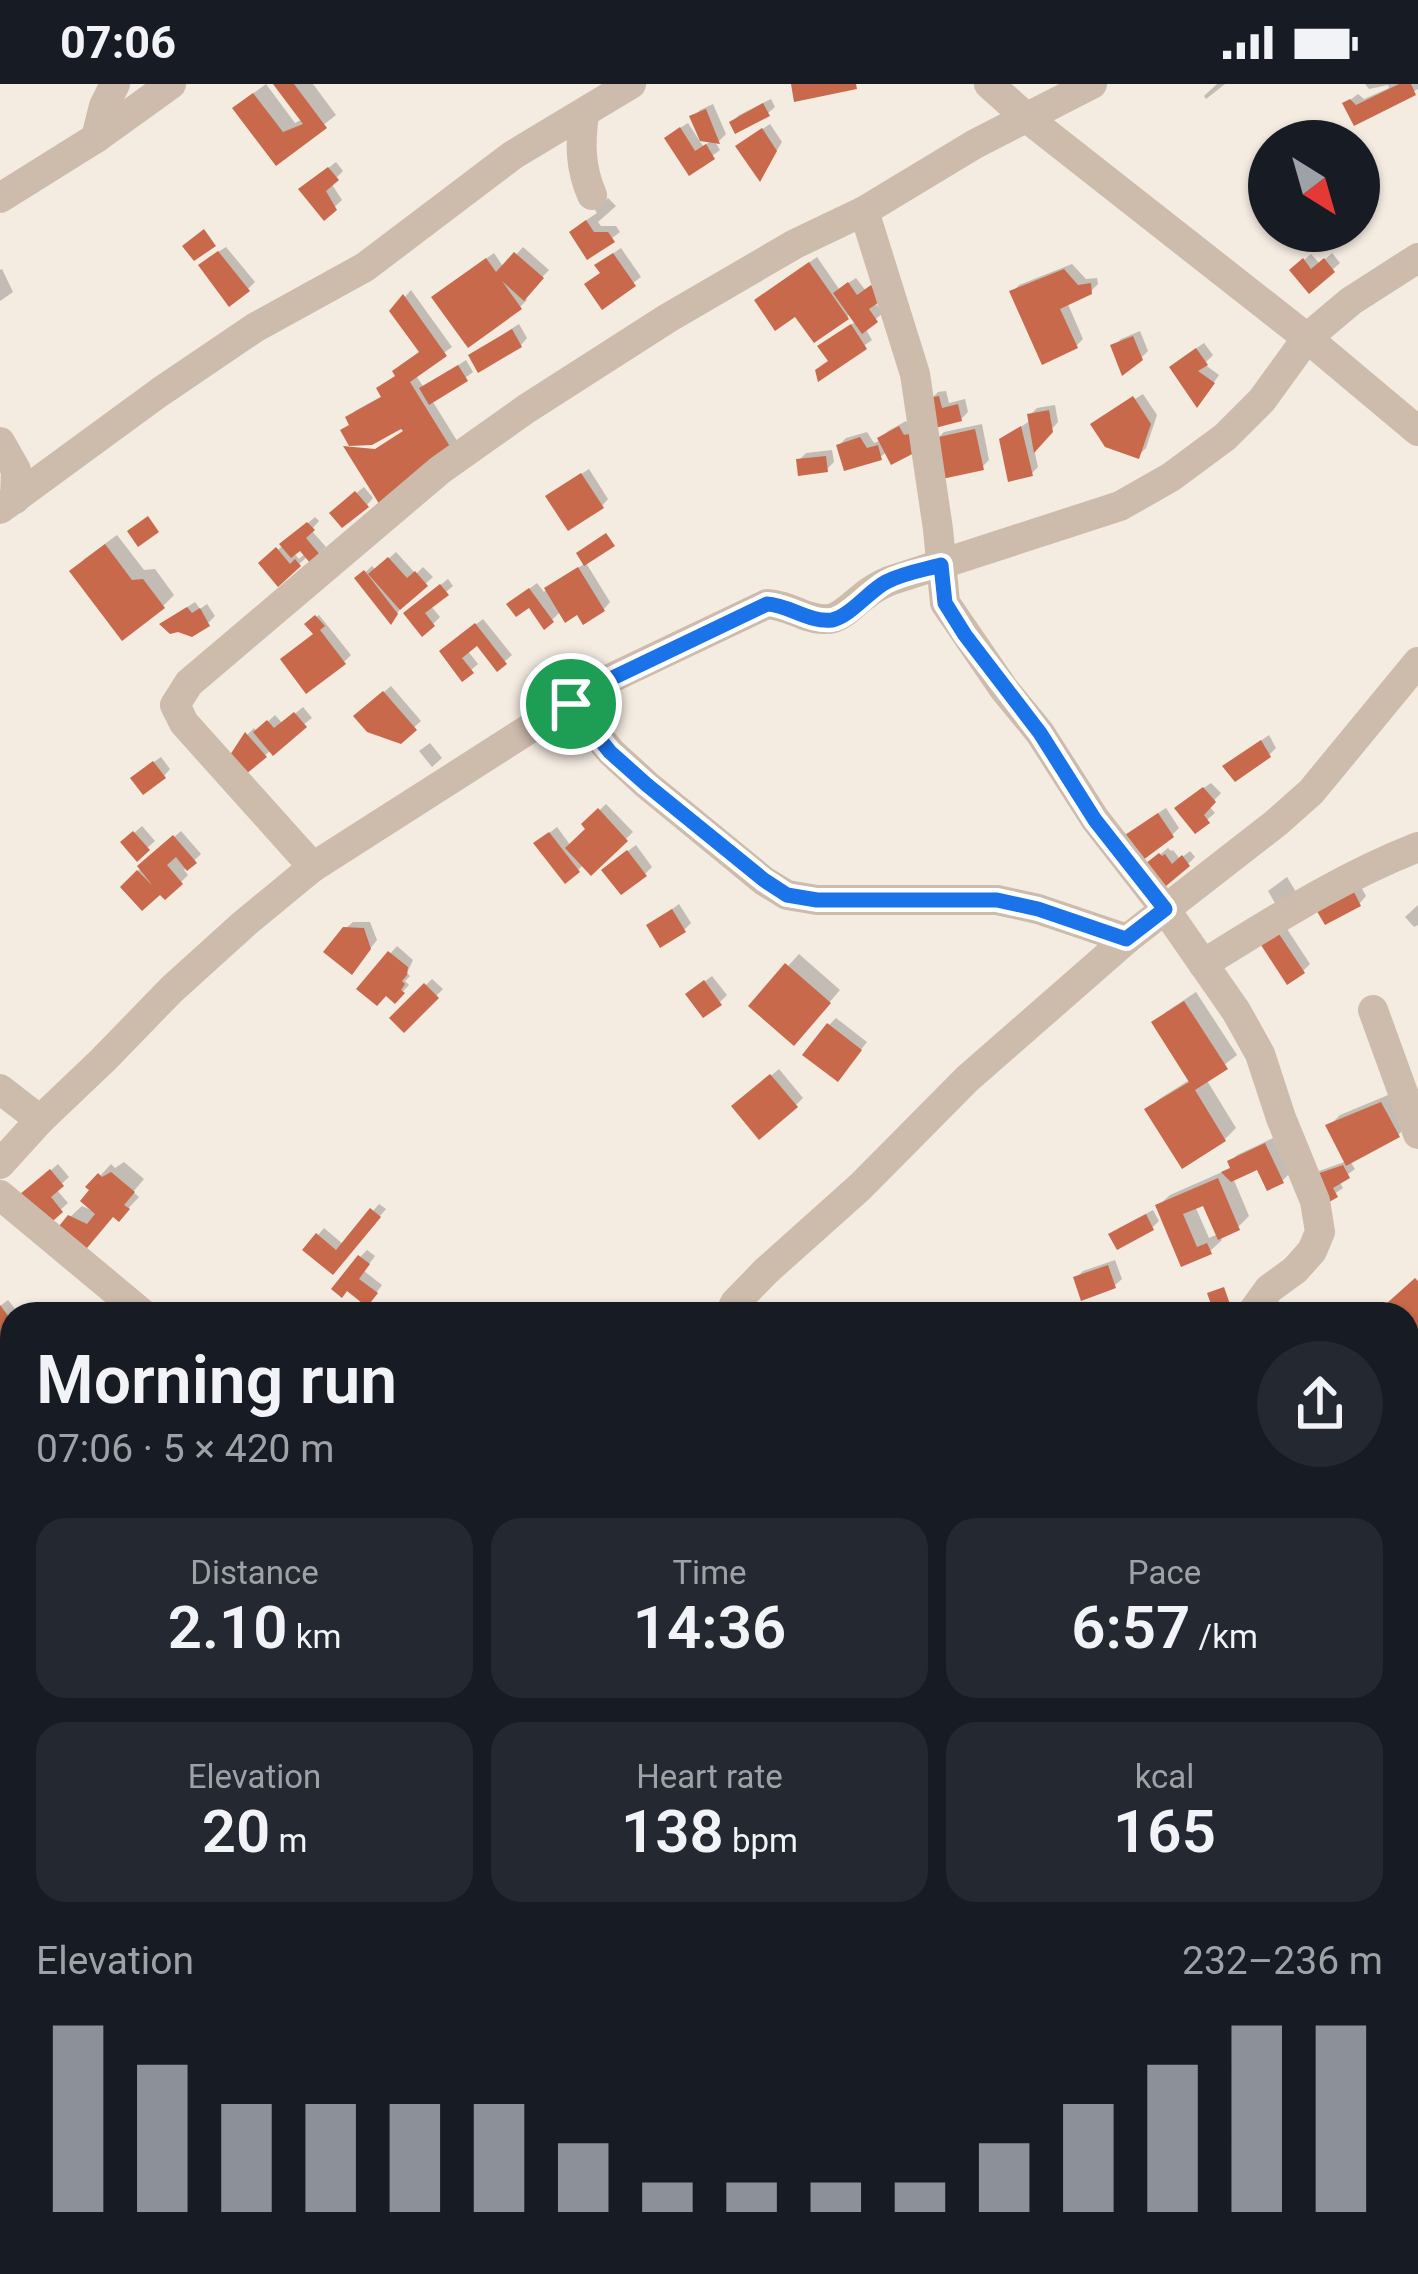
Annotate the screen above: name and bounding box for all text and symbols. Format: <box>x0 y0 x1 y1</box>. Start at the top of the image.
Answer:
text: 07:06 <box>60 16 176 69</box>
north arrow <box>1248 120 1380 252</box>
map controls <box>1248 120 1380 252</box>
pin <box>520 653 622 755</box>
icon: arrive <box>538 671 604 737</box>
button: share <box>1257 1341 1383 1467</box>
text: Morning run <box>36 1342 397 1419</box>
text: 07:06 · 5 × 420 m <box>36 1426 334 1472</box>
text: Distance <box>190 1553 319 1592</box>
text: Time <box>672 1553 747 1592</box>
text: Pace <box>1128 1553 1201 1592</box>
text: 2.10 <box>168 1592 288 1663</box>
text: 14:36 <box>633 1592 786 1663</box>
text: 6:57 <box>1071 1592 1190 1663</box>
text: km <box>288 1617 341 1656</box>
text: /km <box>1190 1617 1258 1656</box>
text: Elevation <box>188 1757 321 1796</box>
text: Heart rate <box>636 1757 783 1796</box>
text: kcal <box>1135 1757 1194 1796</box>
text: 20 <box>202 1796 270 1867</box>
text: 138 <box>621 1796 724 1867</box>
text: 165 <box>1113 1796 1216 1867</box>
text: m <box>270 1821 307 1860</box>
text: bpm <box>724 1821 798 1860</box>
text: Elevation <box>36 1938 194 1984</box>
text: 232–236 m <box>1182 1938 1383 1984</box>

